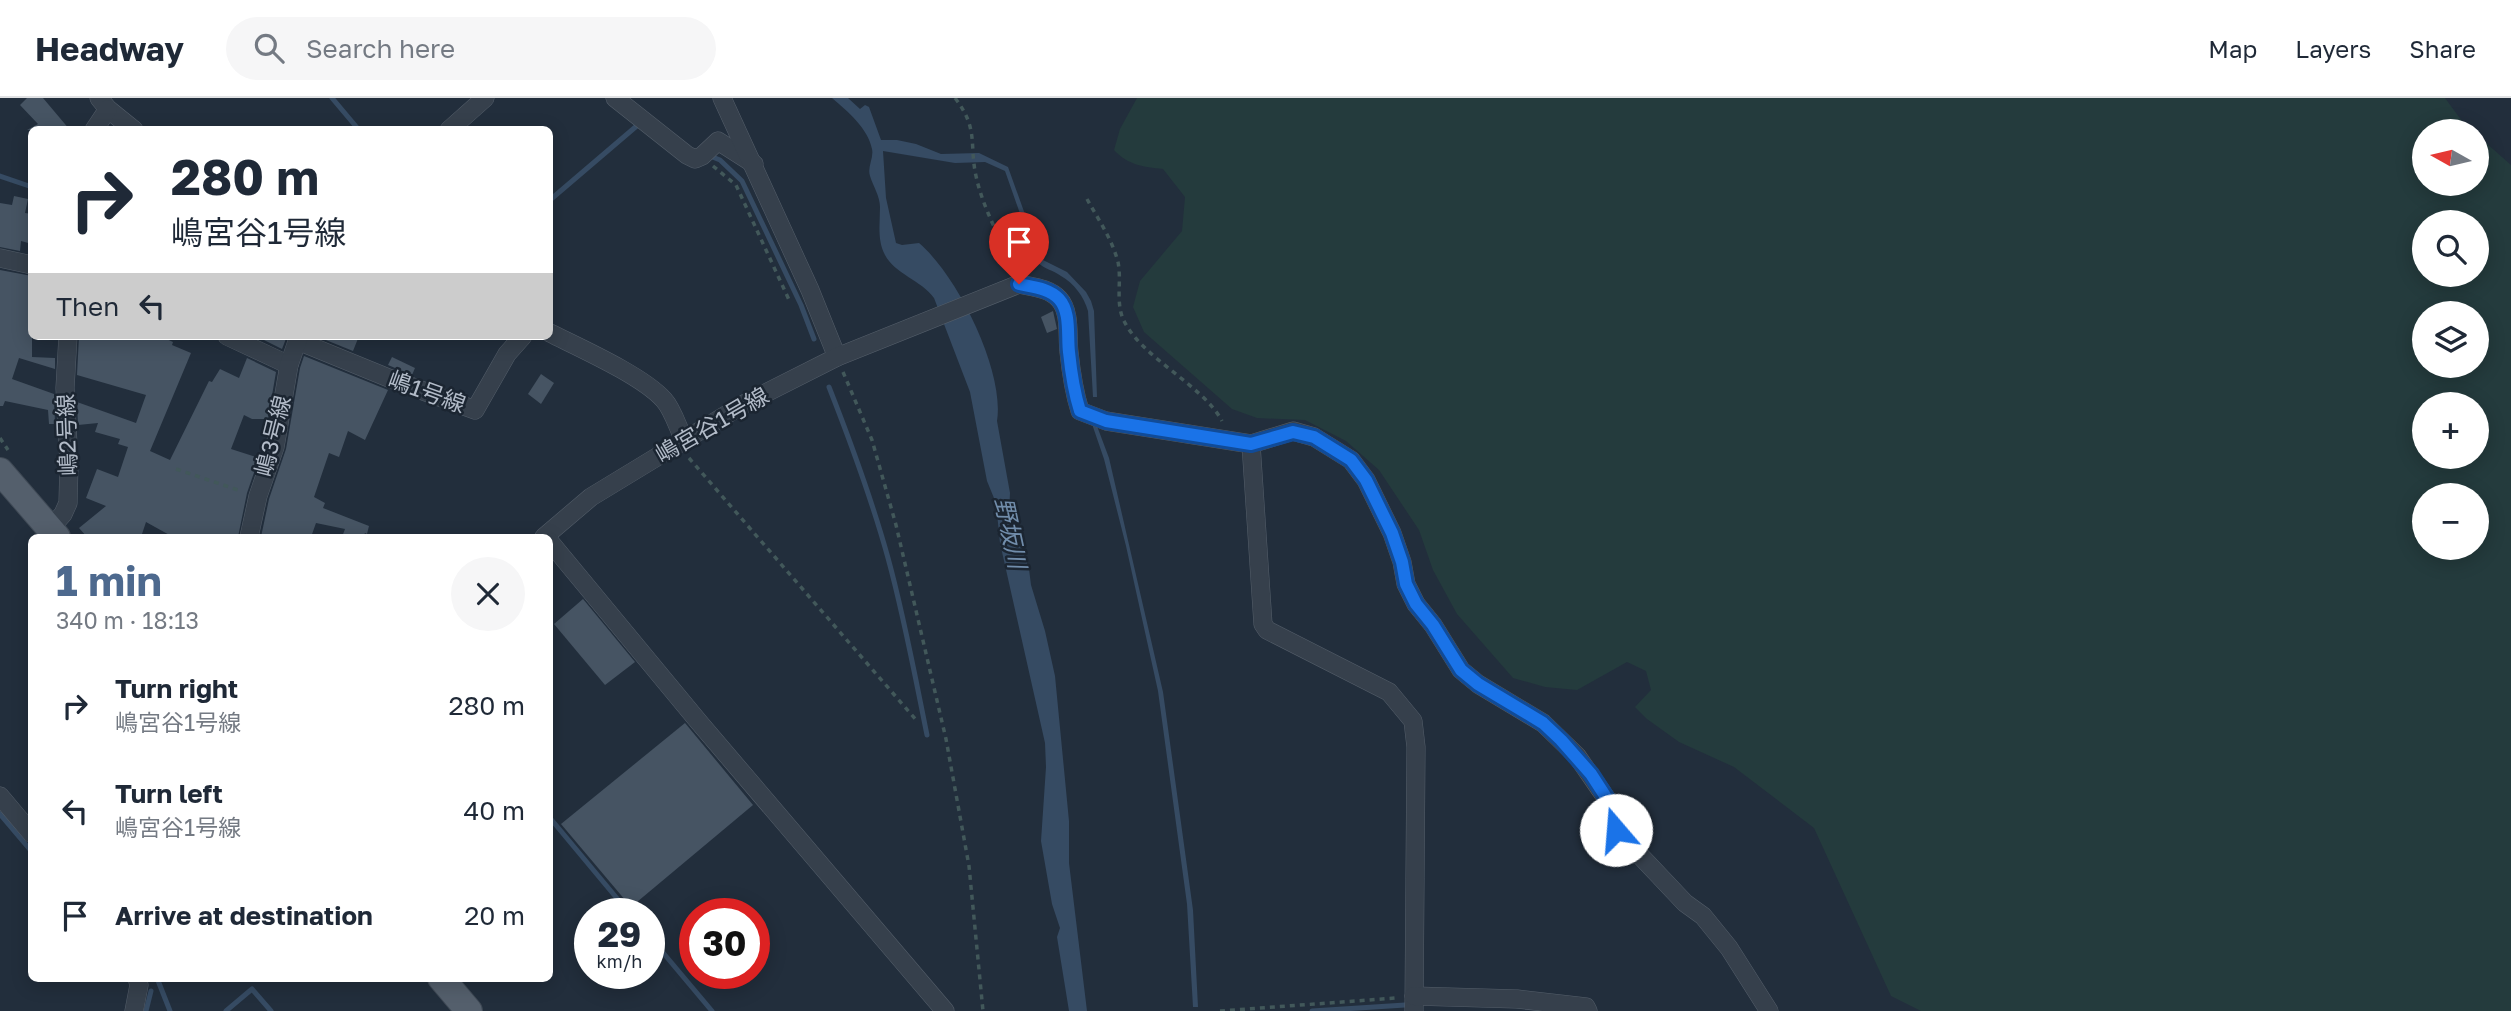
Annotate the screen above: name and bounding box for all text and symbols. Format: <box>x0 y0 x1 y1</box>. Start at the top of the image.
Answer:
search box <box>226 17 716 80</box>
text: Headway <box>35 29 184 68</box>
icon: search <box>250 29 288 67</box>
text: Search here <box>306 33 455 64</box>
text: Map <box>2208 34 2257 63</box>
text: Layers <box>2295 34 2371 63</box>
text: Share <box>2409 34 2476 63</box>
north arrow <box>2412 119 2488 196</box>
map controls <box>2412 119 2489 560</box>
text: 280 m <box>171 147 319 206</box>
icon: right <box>56 154 147 245</box>
button: search <box>2412 210 2489 287</box>
pin <box>989 212 1049 284</box>
text: 嶋宮谷1号線 <box>171 213 347 251</box>
icon: arrive <box>1000 223 1038 261</box>
icon: left <box>133 287 171 325</box>
text: Then <box>56 291 119 322</box>
button: layers <box>2412 301 2489 378</box>
street label: 嶋1号線 <box>385 364 470 418</box>
street label: 嶋宮谷1号線 <box>650 380 773 468</box>
street label: 嶋3号線 <box>248 392 296 479</box>
button: + <box>2412 392 2489 469</box>
street label: 嶋2号線 <box>51 393 81 477</box>
button: − <box>2412 483 2489 560</box>
water label: 野坂川 <box>990 494 1034 574</box>
text: 1 min <box>56 555 162 605</box>
button: close <box>451 557 525 631</box>
text: 340 m · 18:13 <box>56 606 199 634</box>
text: Turn right <box>115 673 238 704</box>
icon: right <box>56 687 94 725</box>
text: 280 m <box>448 690 525 721</box>
text: 嶋宮谷1号線 <box>115 708 241 736</box>
text: Turn left <box>115 778 223 809</box>
icon: left <box>56 792 94 830</box>
position arrow <box>1579 793 1653 867</box>
text: 40 m <box>464 795 525 826</box>
text: 嶋宮谷1号線 <box>115 813 241 841</box>
icon: arrive <box>56 897 94 935</box>
speed limit sign: 30 <box>679 898 770 989</box>
text: Arrive at destination <box>115 900 373 931</box>
text: 20 m <box>464 900 525 931</box>
text: 29 <box>598 913 641 955</box>
text: km/h <box>597 950 642 972</box>

